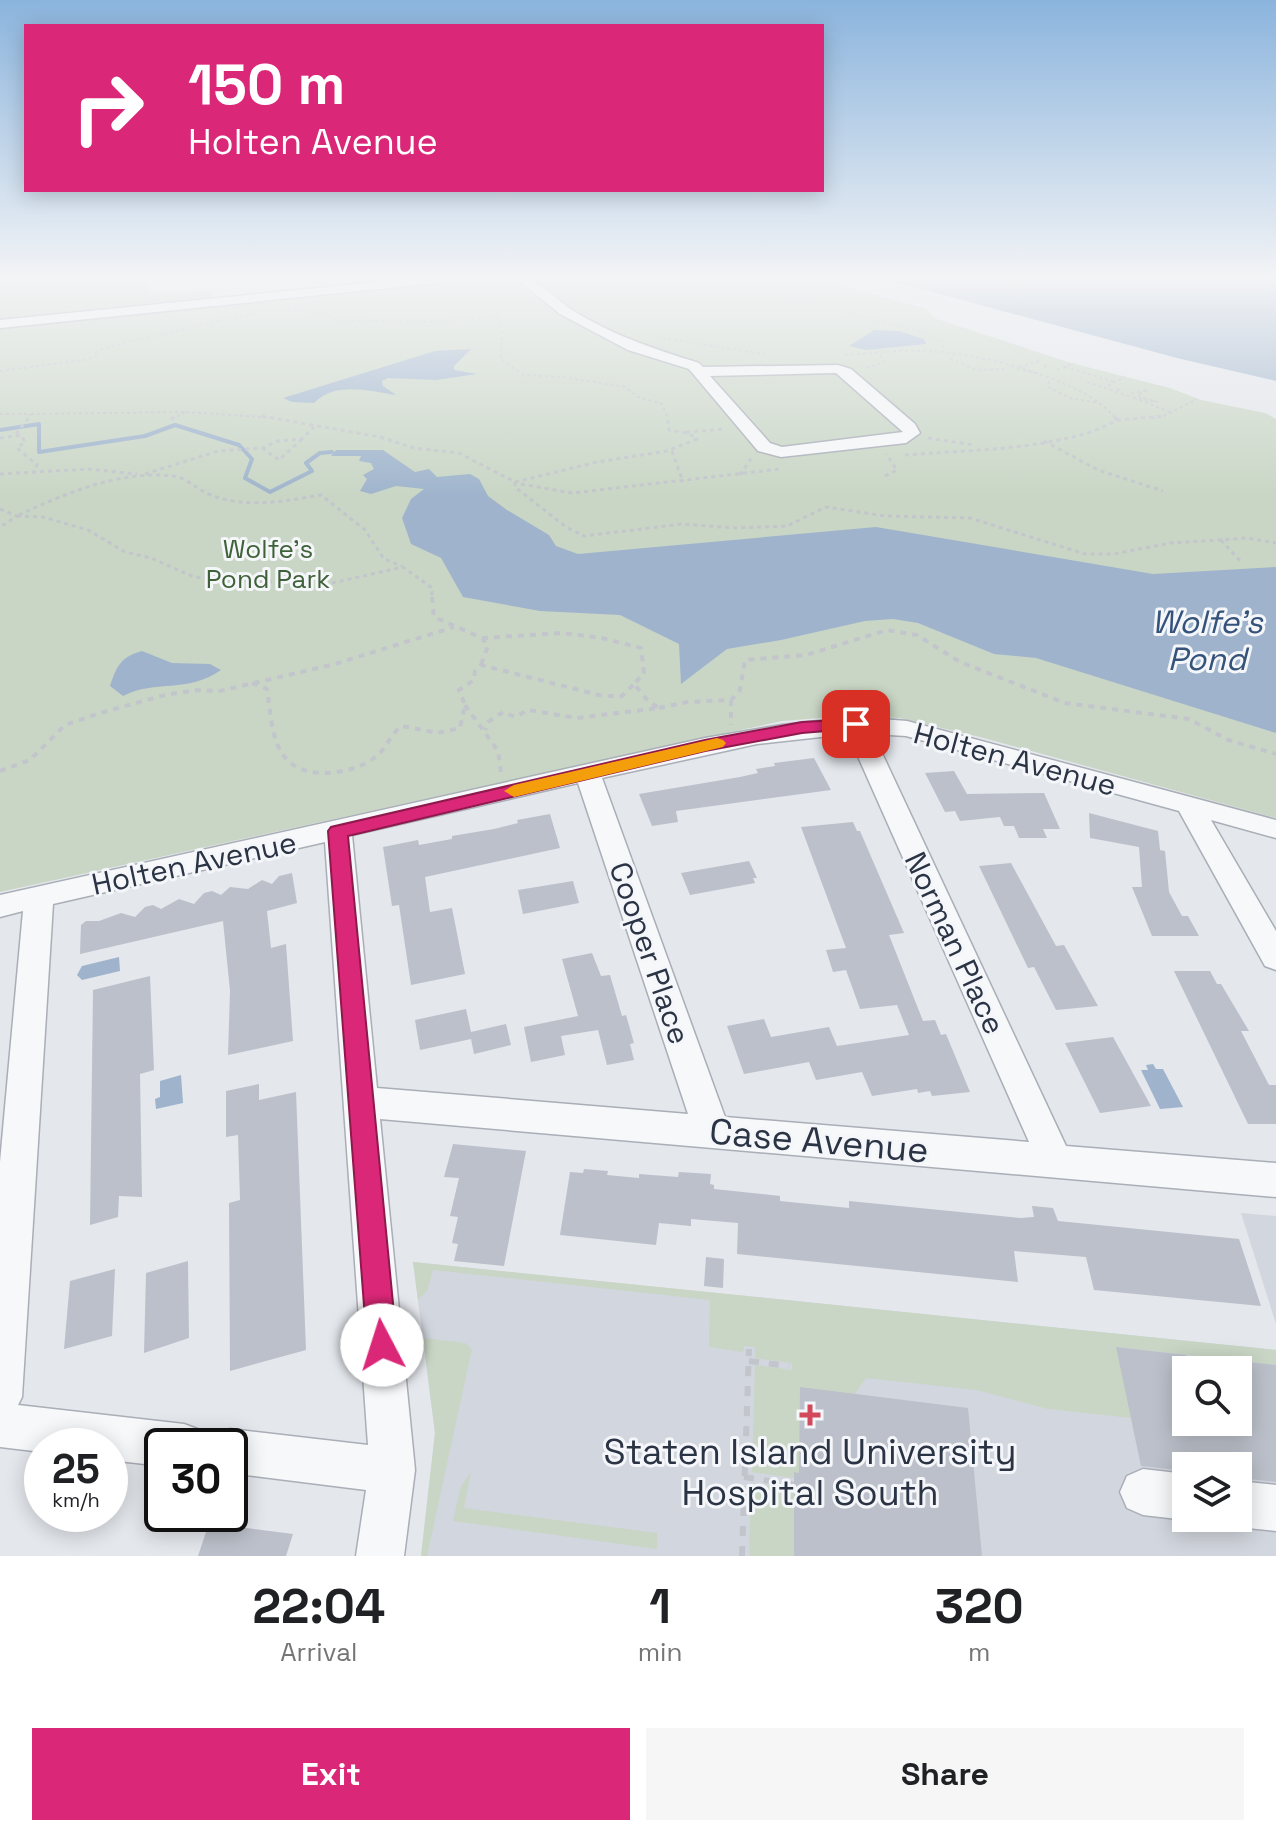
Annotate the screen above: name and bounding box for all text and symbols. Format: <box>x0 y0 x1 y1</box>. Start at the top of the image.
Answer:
text: 150 m <box>188 49 345 120</box>
icon: right <box>56 56 160 160</box>
text: Holten Avenue <box>188 119 438 165</box>
park label: Wolfe's Pond Park <box>206 532 330 596</box>
water label: Wolfe's Pond <box>1151 602 1264 679</box>
pin <box>822 690 890 758</box>
icon: arrive <box>834 702 878 746</box>
street label: Holten Avenue <box>909 713 1121 805</box>
street label: Holten Avenue <box>88 822 300 904</box>
street label: Norman Place <box>896 846 1014 1040</box>
street label: Cooper Place <box>601 857 699 1049</box>
street label: Case Avenue <box>707 1109 931 1173</box>
position arrow <box>340 1303 424 1387</box>
map controls <box>1172 1356 1252 1532</box>
button: search <box>1172 1356 1252 1436</box>
marker: Staten Island University Hospital South <box>799 1404 821 1426</box>
speed limit sign: 30 <box>144 1428 248 1532</box>
place label: Staten Island University Hospital South <box>604 1429 1016 1516</box>
text: 25 <box>52 1444 100 1495</box>
button: layers <box>1172 1452 1252 1532</box>
text: km/h <box>52 1487 100 1513</box>
text: 22:04 <box>252 1576 385 1637</box>
text: 1 <box>649 1576 671 1637</box>
text: 320 <box>935 1576 1024 1637</box>
text: Arrival <box>280 1635 358 1669</box>
text: min <box>638 1635 682 1669</box>
text: m <box>968 1635 990 1669</box>
button: Exit <box>32 1728 630 1820</box>
button: Share <box>646 1728 1244 1820</box>

